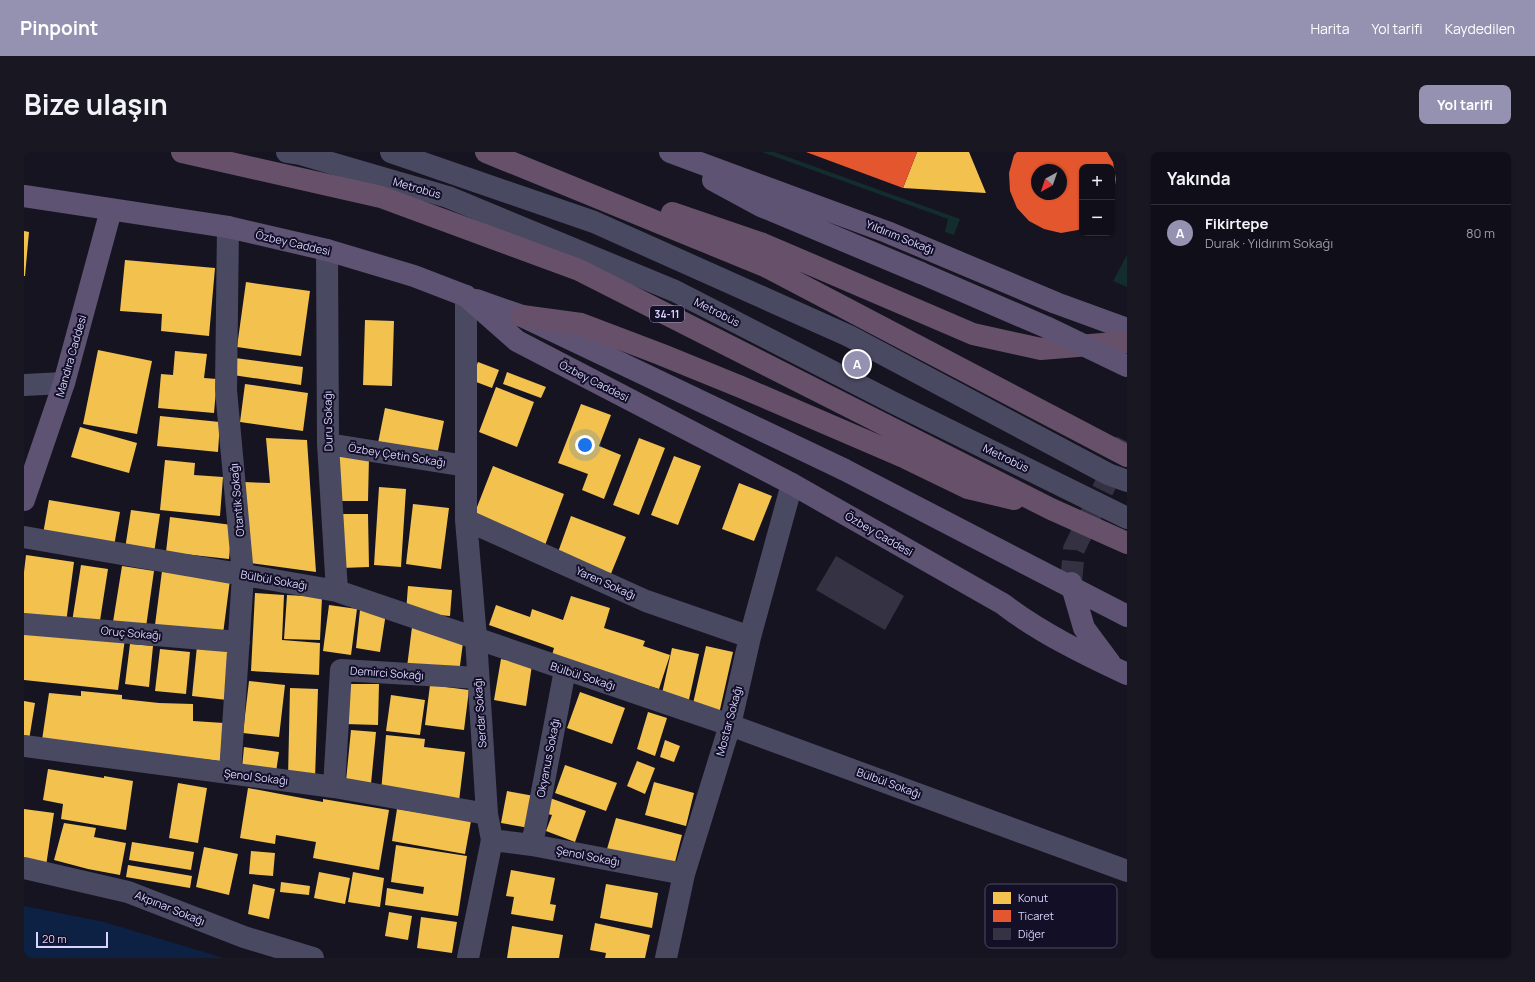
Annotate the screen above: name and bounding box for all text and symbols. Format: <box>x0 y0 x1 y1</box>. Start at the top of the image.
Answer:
text: Pinpoint <box>20 15 98 41</box>
text: Harita <box>1310 19 1349 38</box>
text: Yol tarifi <box>1371 19 1423 38</box>
text: Kaydedilen <box>1445 19 1515 38</box>
text: Bize ulaşın <box>24 85 168 123</box>
button: Yol tarifi <box>1419 85 1511 124</box>
north arrow <box>1031 164 1067 200</box>
map controls <box>1079 164 1115 236</box>
button: + <box>1079 164 1115 200</box>
text: Yakında <box>1167 167 1231 190</box>
street label: Metrobüs <box>391 174 443 202</box>
button: − <box>1079 200 1115 236</box>
text: Fikirtepe <box>1205 213 1268 234</box>
street label: Yıldırım Sokağı <box>864 216 937 257</box>
text: A <box>1176 224 1184 242</box>
text: 80 m <box>1466 224 1495 242</box>
street label: Özbey Caddesi <box>254 227 332 258</box>
text: Durak · Yıldırım Sokağı <box>1205 234 1333 252</box>
street label: Metrobüs <box>692 294 743 330</box>
road number: 34-11 <box>650 306 684 322</box>
street label: Mandıra Caddesi <box>52 313 89 399</box>
pin: A <box>844 349 870 379</box>
street label: Özbey Caddesi <box>557 357 632 405</box>
street label: Duru Sokağı <box>319 391 336 451</box>
your location <box>575 435 595 455</box>
street label: Özbey Çetin Sokağı <box>347 439 447 470</box>
street label: Metrobüs <box>981 440 1032 475</box>
street label: Otantik Sokağı <box>226 463 247 537</box>
street label: Özbey Caddesi <box>842 508 916 559</box>
street label: Yaren Sokağı <box>574 563 639 602</box>
street label: Bülbül Sokağı <box>239 566 309 593</box>
street label: Oruç Sokağı <box>100 622 162 643</box>
street label: Bülbül Sokağı <box>549 658 618 693</box>
street label: Demirci Sokağı <box>350 662 424 683</box>
street label: Serdar Sokağı <box>470 678 489 748</box>
street label: Mostar Sokağı <box>712 684 745 758</box>
street label: Okyanus Sokağı <box>533 717 563 799</box>
street label: Bülbül Sokağı <box>855 764 924 801</box>
street label: Şenol Sokağı <box>223 765 289 788</box>
street label: Şenol Sokağı <box>555 842 621 869</box>
legend <box>985 884 1117 948</box>
street label: Akpınar Sokağı <box>133 887 207 928</box>
text: Konut <box>1018 890 1048 905</box>
text: Ticaret <box>1018 908 1054 923</box>
text: Diğer <box>1018 926 1045 941</box>
scale bar <box>36 930 108 949</box>
text: 20 m <box>42 931 67 946</box>

